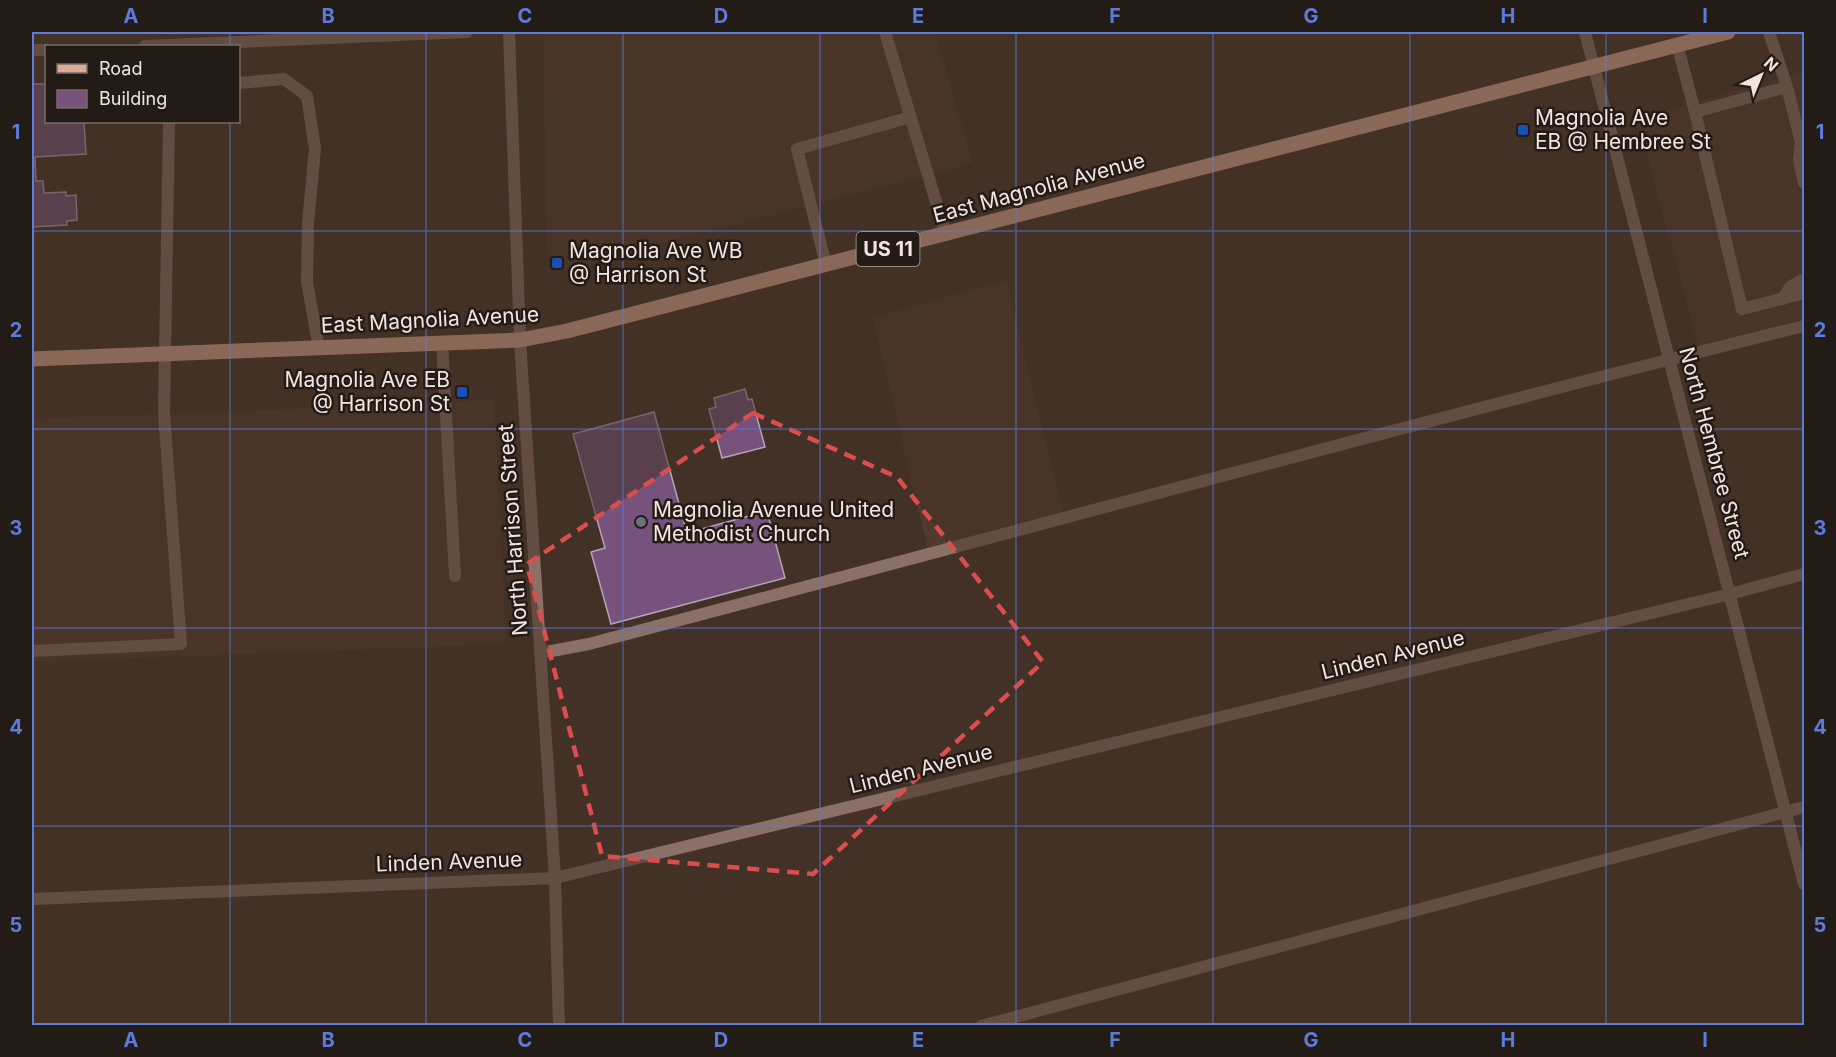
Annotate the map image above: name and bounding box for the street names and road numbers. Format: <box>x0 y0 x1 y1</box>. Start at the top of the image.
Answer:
street label: East Magnolia Avenue <box>930 147 1148 228</box>
road number: US 11 <box>856 232 920 266</box>
street label: East Magnolia Avenue <box>320 301 540 338</box>
street label: North Hembree Street <box>1674 344 1755 562</box>
street label: North Harrison Street <box>493 423 532 637</box>
street label: Linden Avenue <box>1319 625 1467 684</box>
street label: Linden Avenue <box>847 739 995 798</box>
street label: Linden Avenue <box>375 846 523 877</box>

